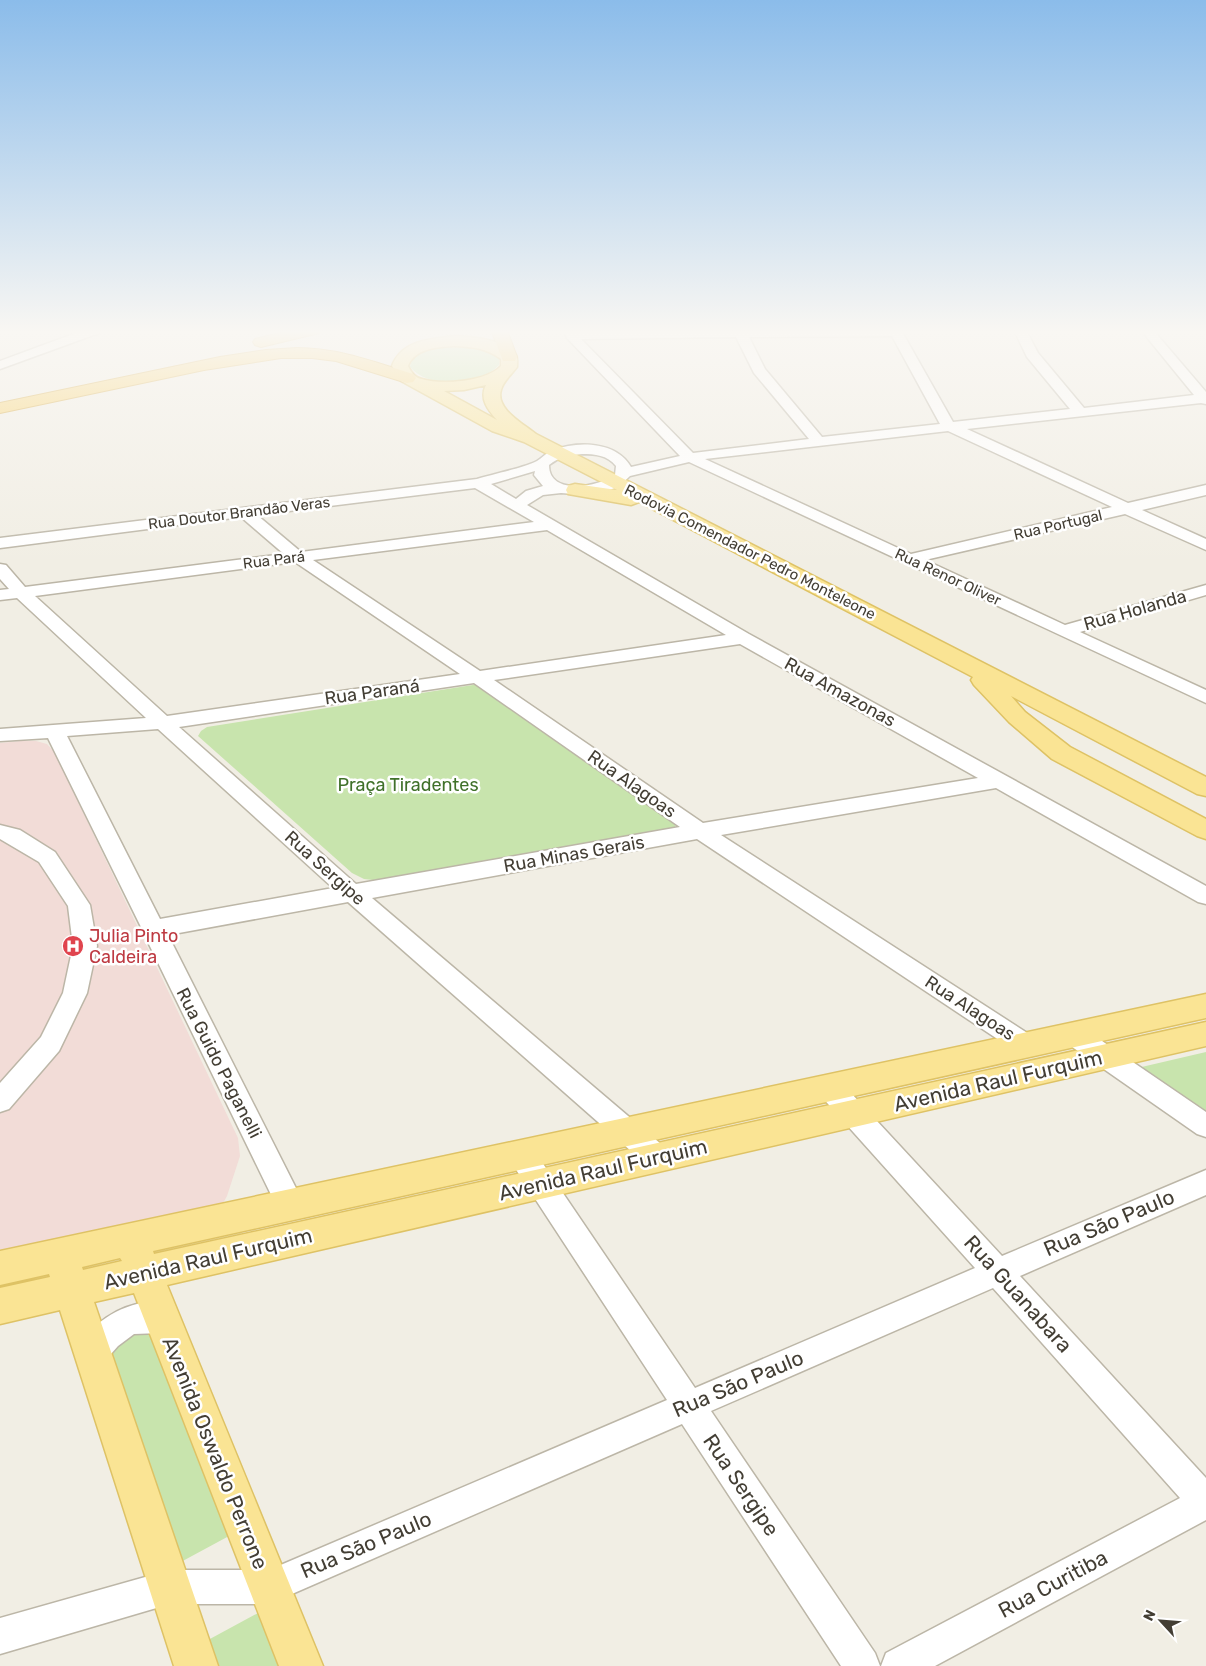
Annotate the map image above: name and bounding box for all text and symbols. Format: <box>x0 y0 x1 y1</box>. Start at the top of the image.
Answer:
street label: Rodovia Comendador Pedro Monteleone <box>621 481 879 623</box>
street label: Rua Doutor Brandão Veras <box>147 493 331 533</box>
street label: Rua Portugal <box>1012 506 1104 544</box>
street label: Rua Renor Oliver <box>892 544 1004 610</box>
street label: Rua Pará <box>242 547 306 573</box>
street label: Rua Holanda <box>1081 585 1189 635</box>
street label: Rua Amazonas <box>780 652 900 732</box>
street label: Rua Paraná <box>323 674 421 710</box>
street label: Rua Alagoas <box>583 745 681 823</box>
park label: Praça Tiradentes <box>337 774 479 796</box>
street label: Rua Sergipe <box>280 826 370 910</box>
street label: Rua Minas Gerais <box>502 831 646 877</box>
place label: Julia Pinto Caldeira <box>89 925 178 968</box>
hospital icon: Julia Pinto Caldeira <box>61 934 85 958</box>
street label: Rua Alagoas <box>921 971 1019 1045</box>
street label: Rua Guido Paganelli <box>172 984 266 1142</box>
street label: Avenida Raul Furquim <box>891 1044 1105 1117</box>
street label: Avenida Raul Furquim <box>496 1133 710 1206</box>
street label: Rua São Paulo <box>1040 1184 1178 1261</box>
street label: Avenida Raul Furquim <box>101 1222 315 1295</box>
street label: Rua Guanabara <box>959 1230 1078 1358</box>
street label: Avenida Oswaldo Perrone <box>157 1333 274 1573</box>
street label: Rua São Paulo <box>669 1345 807 1422</box>
street label: Rua Sergipe <box>698 1429 785 1540</box>
street label: Rua São Paulo <box>297 1506 435 1583</box>
street label: Rua Curitiba <box>994 1544 1112 1623</box>
north arrow <box>1136 1596 1186 1646</box>
text: N <box>1140 1607 1160 1624</box>

